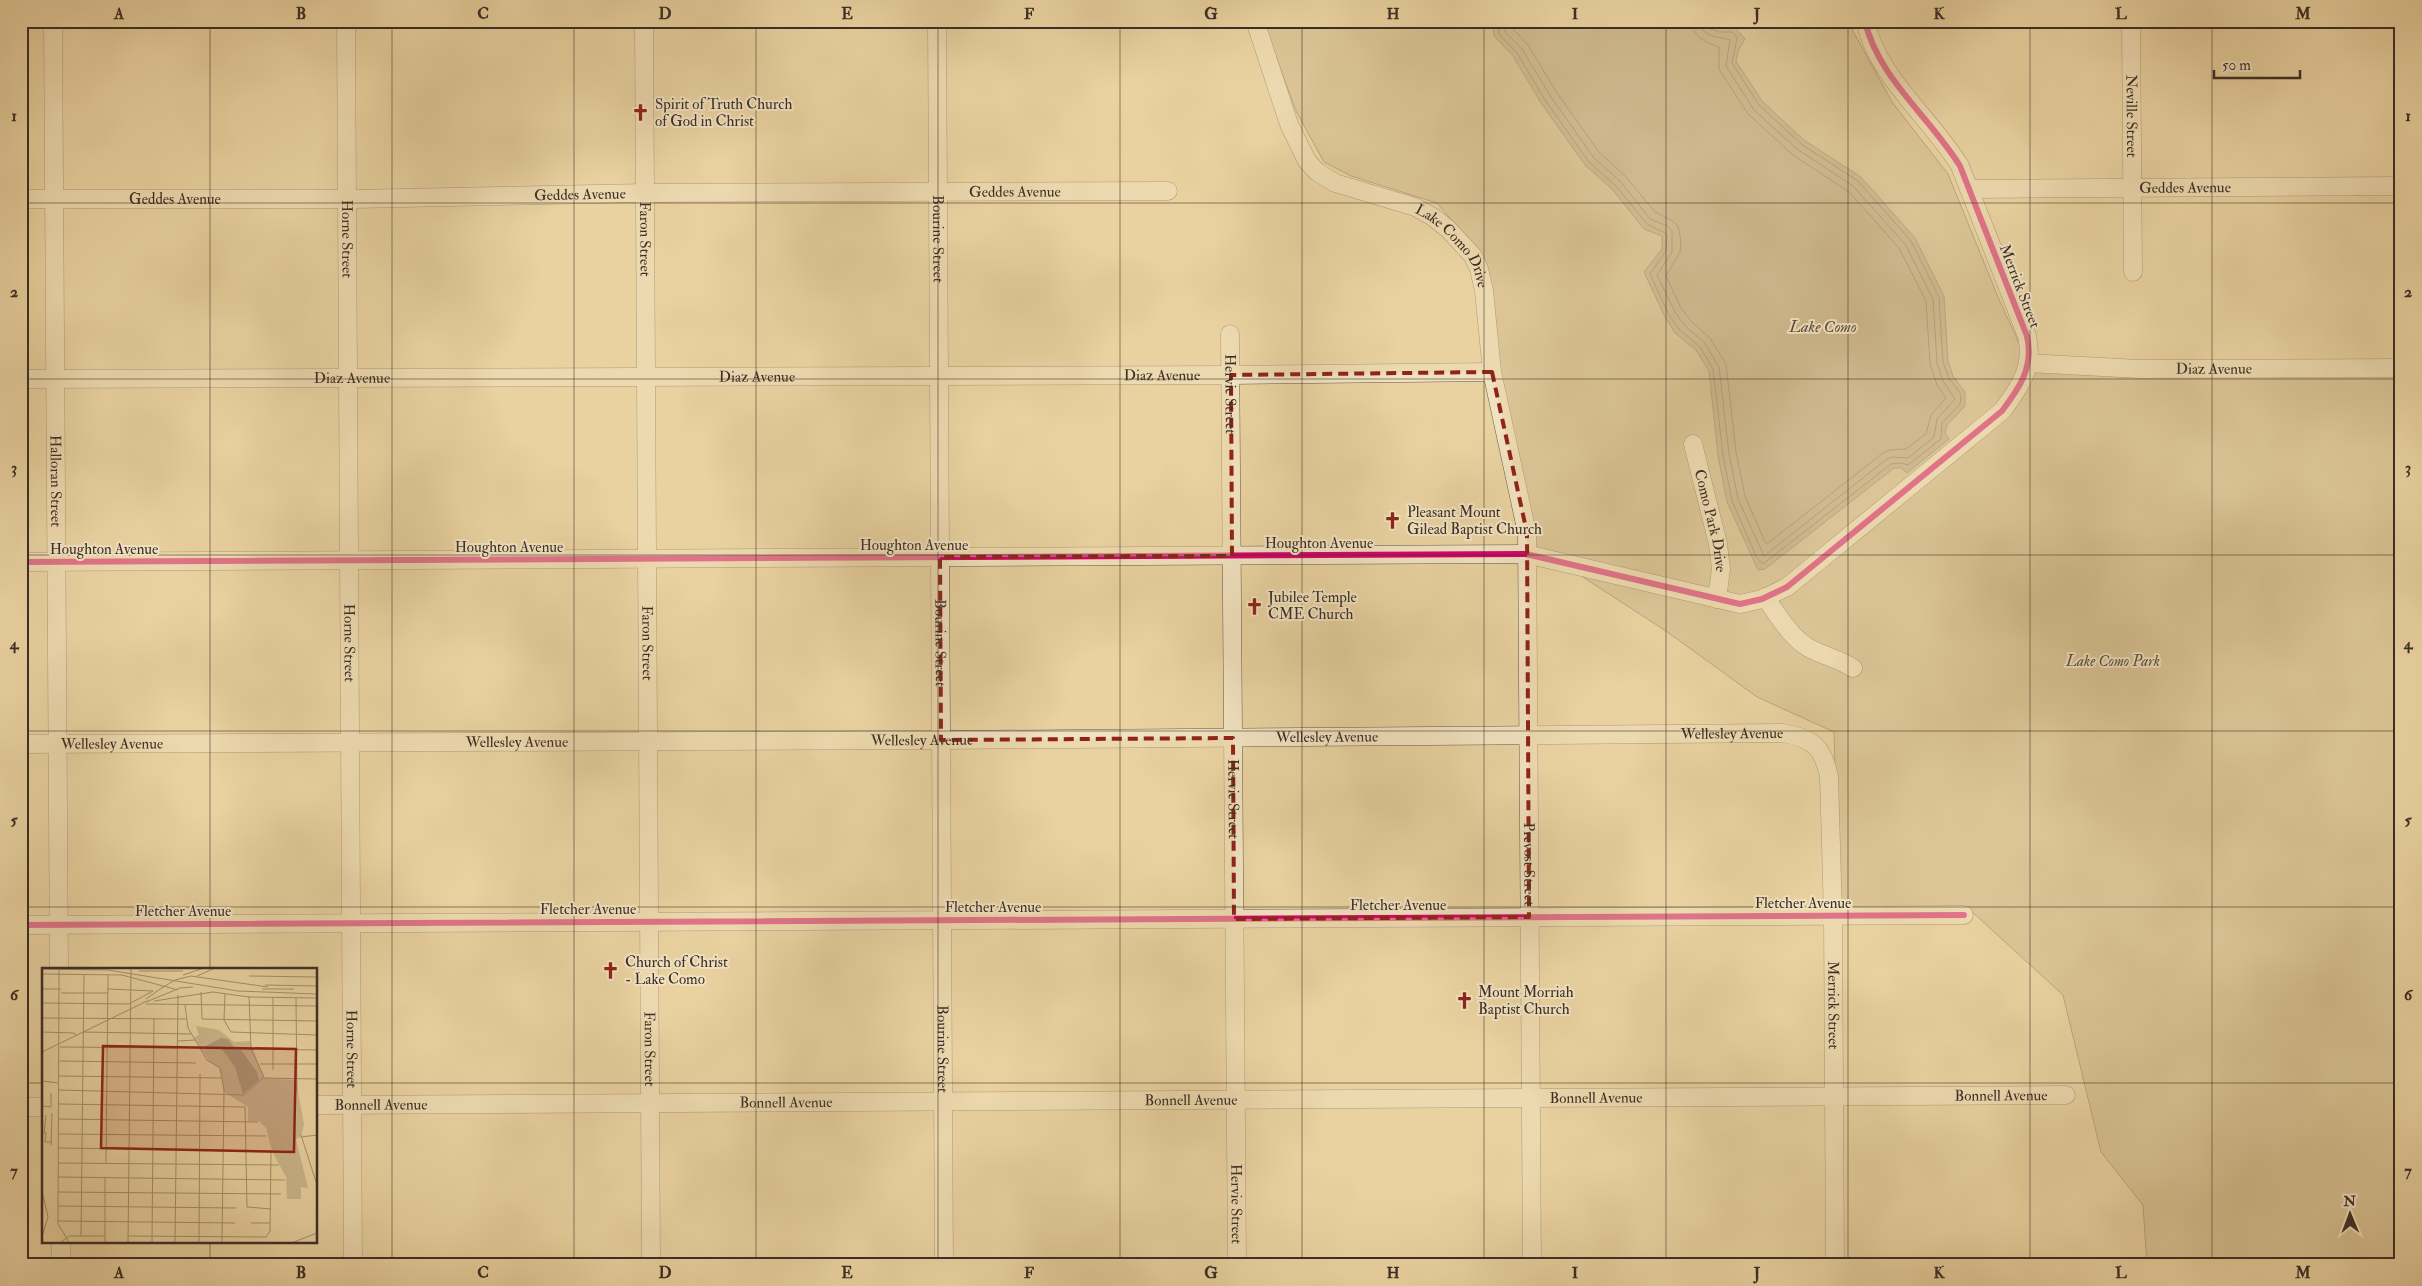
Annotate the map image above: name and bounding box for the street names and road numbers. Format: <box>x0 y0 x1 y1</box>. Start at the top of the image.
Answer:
street label: Neville Street <box>2121 74 2141 158</box>
street label: Geddes Avenue <box>2139 178 2231 198</box>
street label: Geddes Avenue <box>969 182 1061 202</box>
street label: Geddes Avenue <box>534 184 626 205</box>
street label: Geddes Avenue <box>129 190 221 209</box>
street label: Bourine Street <box>928 195 947 283</box>
street label: Horne Street <box>337 200 356 278</box>
street label: Lake Como Drive <box>1412 200 1492 290</box>
street label: Faron Street <box>635 201 654 277</box>
street label: Merrick Street <box>1995 242 2044 331</box>
street label: Hervie Street <box>1220 354 1240 434</box>
street label: Diaz Avenue <box>2176 360 2252 379</box>
street label: Diaz Avenue <box>1124 366 1200 385</box>
street label: Diaz Avenue <box>719 367 795 387</box>
street label: Diaz Avenue <box>314 369 390 388</box>
street label: Halloran Street <box>46 435 65 527</box>
street label: Como Park Drive <box>1690 467 1730 573</box>
street label: Houghton Avenue <box>1265 534 1373 553</box>
street label: Houghton Avenue <box>860 536 968 555</box>
street label: Houghton Avenue <box>455 538 563 557</box>
street label: Houghton Avenue <box>50 540 158 559</box>
street label: Bourine Street <box>930 599 950 687</box>
street label: Horne Street <box>339 604 359 682</box>
street label: Faron Street <box>637 605 657 681</box>
street label: Wellesley Avenue <box>1680 724 1783 744</box>
street label: Wellesley Avenue <box>1275 727 1378 747</box>
street label: Wellesley Avenue <box>870 731 973 750</box>
street label: Wellesley Avenue <box>465 733 568 752</box>
street label: Wellesley Avenue <box>60 734 163 754</box>
street label: Hervie Street <box>1223 759 1243 839</box>
street label: Prevost Street <box>1519 822 1539 906</box>
street label: Fletcher Avenue <box>1755 894 1851 913</box>
street label: Fletcher Avenue <box>1350 896 1446 915</box>
street label: Fletcher Avenue <box>945 898 1041 917</box>
street label: Fletcher Avenue <box>540 900 636 919</box>
street label: Fletcher Avenue <box>135 902 231 921</box>
street label: Merrick Street <box>1823 961 1843 1049</box>
street label: Bourine Street <box>933 1005 952 1093</box>
street label: Horne Street <box>342 1010 361 1088</box>
street label: Faron Street <box>640 1011 659 1087</box>
street label: Bonnell Avenue <box>1954 1086 2048 1106</box>
street label: Bonnell Avenue <box>1549 1088 1643 1108</box>
street label: Bonnell Avenue <box>1144 1091 1238 1110</box>
street label: Bonnell Avenue <box>739 1093 833 1113</box>
street label: Bonnell Avenue <box>334 1095 428 1115</box>
street label: Hervie Street <box>1226 1164 1246 1244</box>

